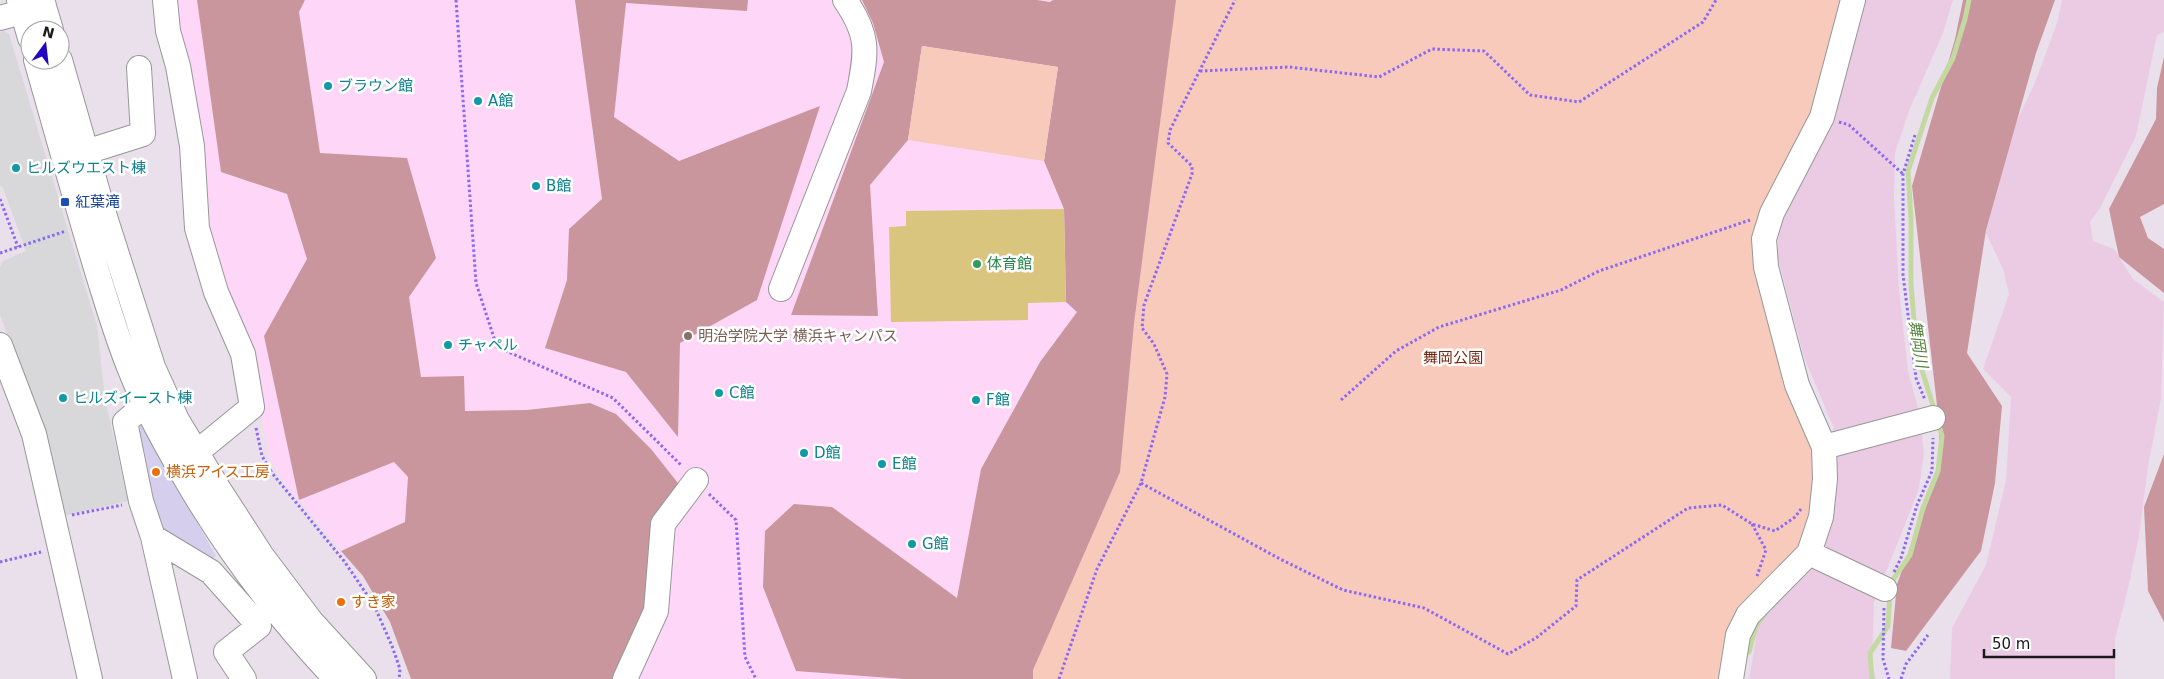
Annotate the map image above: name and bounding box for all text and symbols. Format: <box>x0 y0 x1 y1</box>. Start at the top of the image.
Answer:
north arrow <box>20 20 70 70</box>
text: N <box>41 23 56 42</box>
place label: ブラウン館 <box>338 77 413 95</box>
marker: ブラウン館 <box>322 80 334 92</box>
place label: A館 <box>488 92 513 110</box>
marker: A館 <box>472 95 484 107</box>
place label: ヒルズウエスト棟 <box>26 159 146 177</box>
marker: ヒルズウエスト棟 <box>10 162 22 174</box>
place label: B館 <box>546 177 571 195</box>
marker: B館 <box>530 180 542 192</box>
place label: 紅葉滝 <box>75 193 120 211</box>
marker: 紅葉滝 <box>59 196 71 208</box>
place label: 体育館 <box>987 255 1032 273</box>
marker: 体育館 <box>971 258 983 270</box>
water label: 舞岡川 <box>1905 319 1932 371</box>
place label: 明治学院大学 横浜キャンパス <box>698 327 898 345</box>
marker: 明治学院大学 横浜キャンパス <box>682 330 694 342</box>
place label: チャペル <box>458 336 518 354</box>
marker: チャペル <box>442 339 454 351</box>
park label: 舞岡公園 <box>1423 349 1483 367</box>
place label: C館 <box>729 384 754 402</box>
marker: C館 <box>713 387 725 399</box>
place label: ヒルズイースト棟 <box>73 389 192 407</box>
place label: F館 <box>986 391 1010 409</box>
marker: ヒルズイースト棟 <box>57 392 69 404</box>
marker: F館 <box>970 394 982 406</box>
place label: D館 <box>814 444 841 462</box>
marker: D館 <box>798 447 810 459</box>
place label: E館 <box>892 455 916 473</box>
marker: E館 <box>876 458 888 470</box>
place label: 横浜アイス工房 <box>166 463 270 481</box>
marker: 横浜アイス工房 <box>150 466 162 478</box>
place label: G館 <box>922 535 949 553</box>
marker: G館 <box>906 538 918 550</box>
place label: すき家 <box>351 593 396 611</box>
marker: すき家 <box>335 596 347 608</box>
scale bar <box>1984 626 2114 658</box>
text: 50 m <box>1992 635 2030 653</box>

